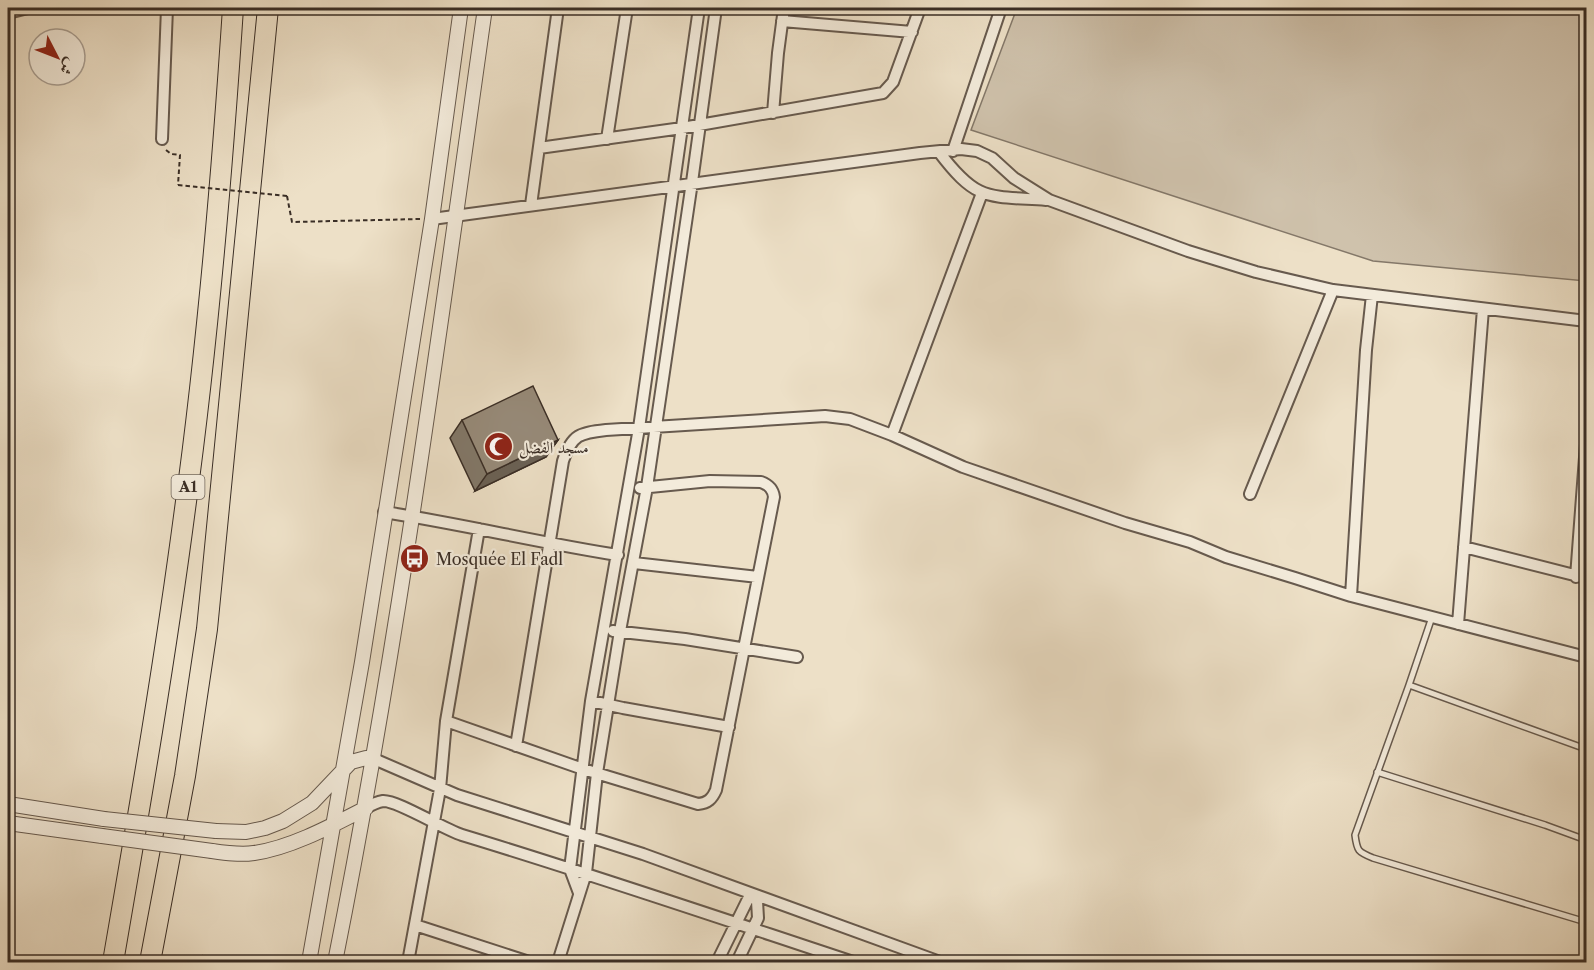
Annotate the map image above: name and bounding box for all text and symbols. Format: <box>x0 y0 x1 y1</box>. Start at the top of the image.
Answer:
north arrow <box>27 27 87 87</box>
text: ش <box>55 54 81 80</box>
mosque icon: مسجد الفضل <box>482 431 514 463</box>
place label: مسجد الفضل <box>519 437 589 459</box>
road number: A1 <box>172 475 204 499</box>
bus stop icon: Mosquée El Fadl <box>399 543 431 575</box>
place label: Mosquée El Fadl <box>436 549 563 569</box>

